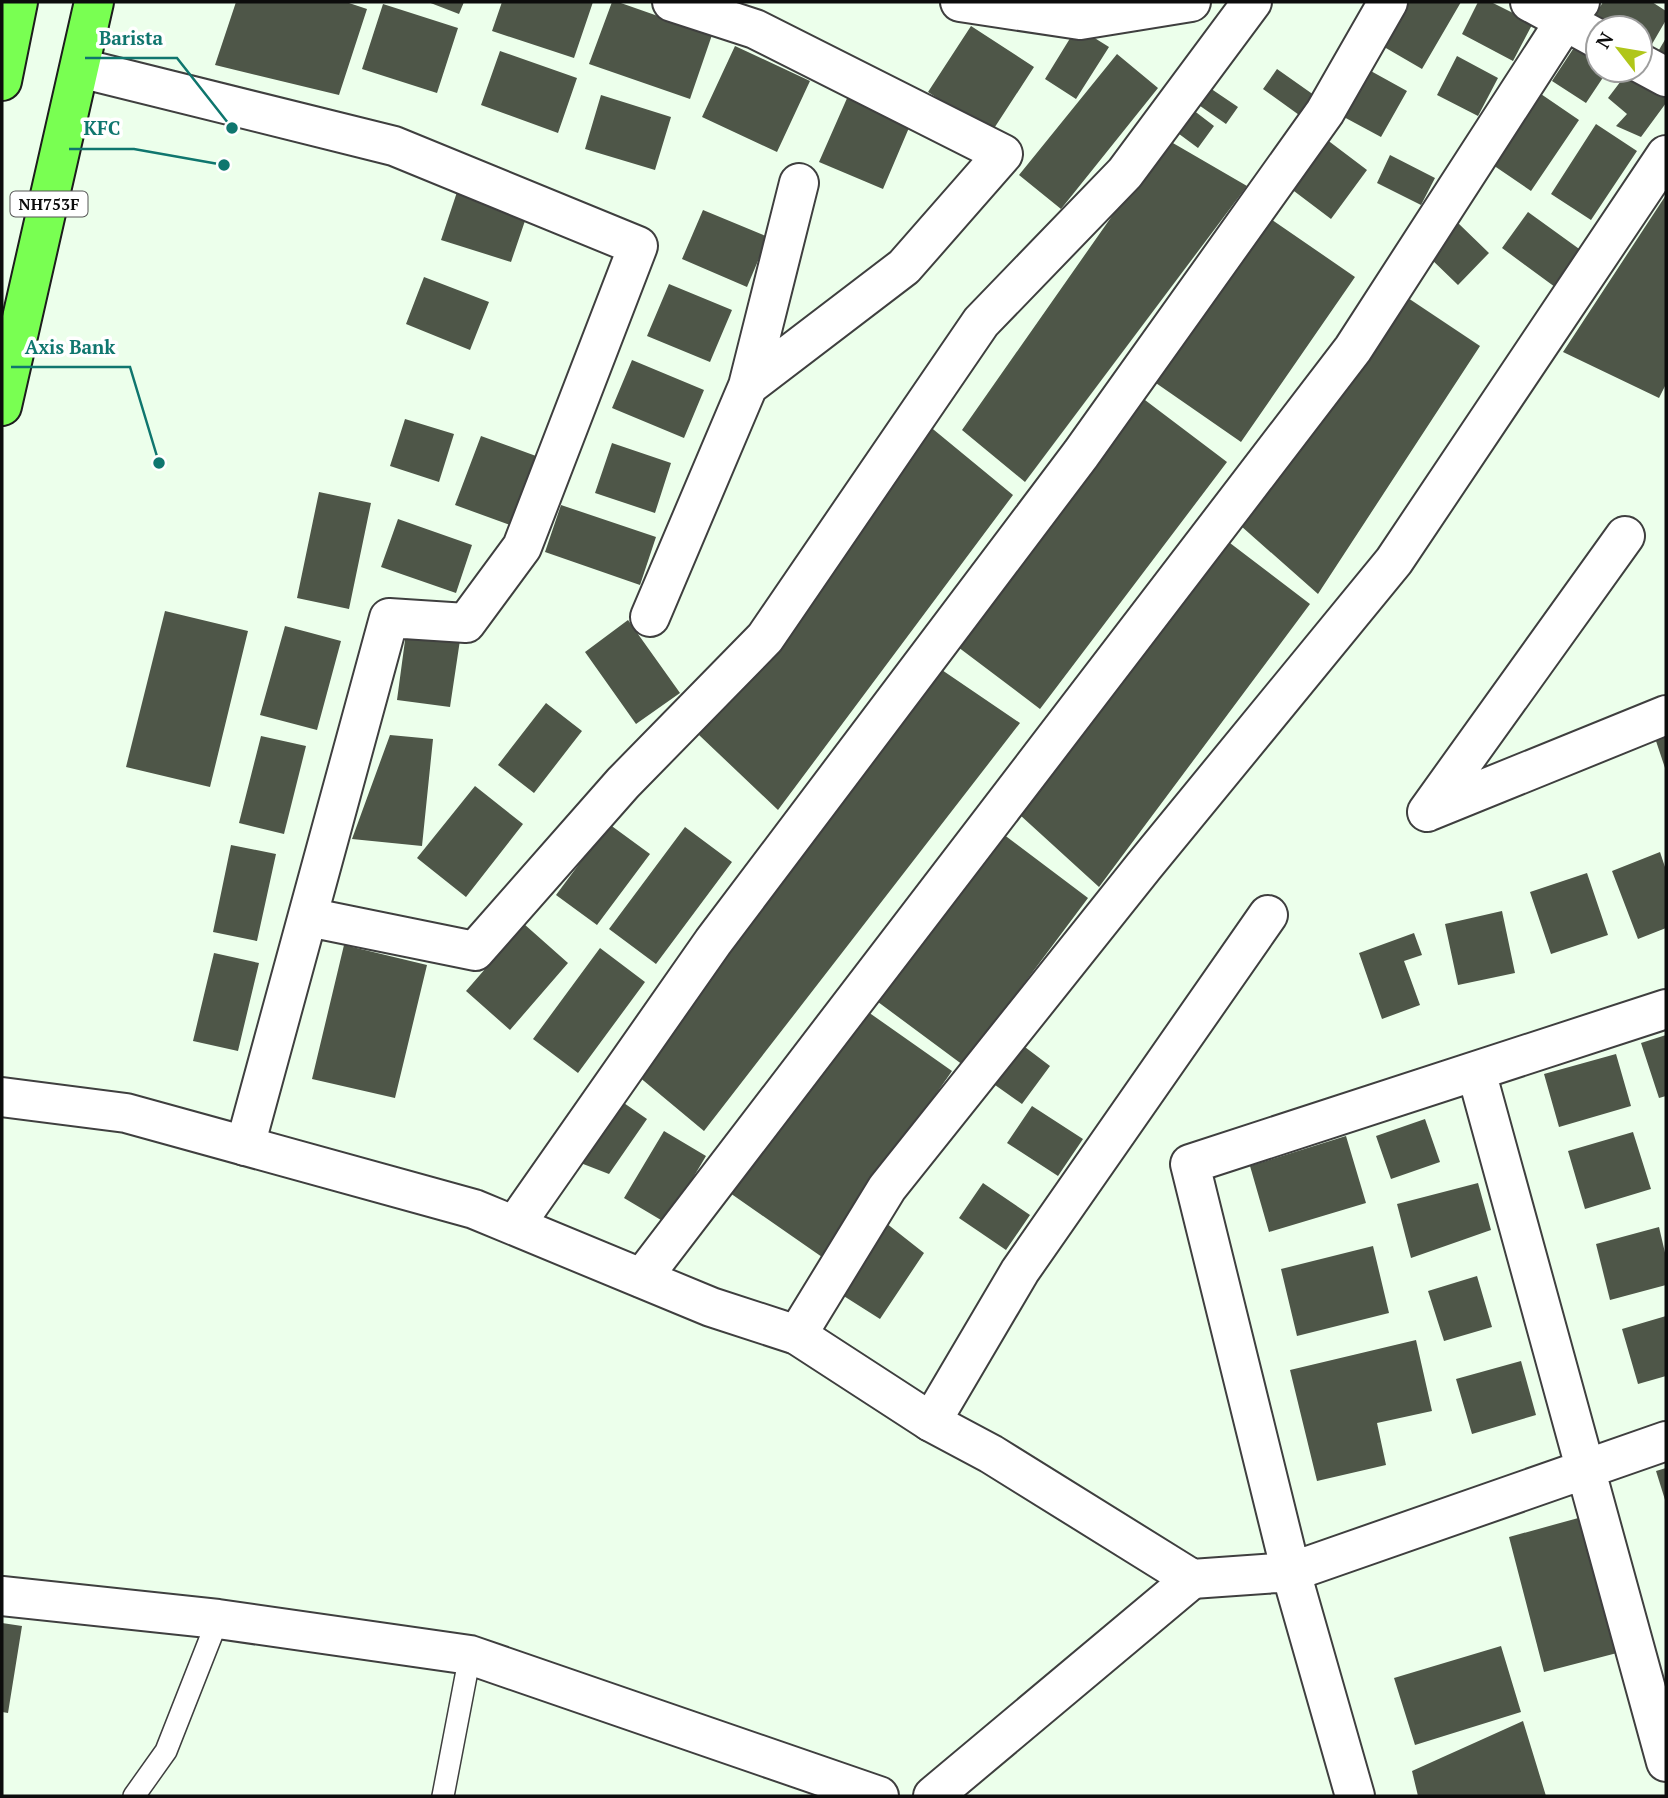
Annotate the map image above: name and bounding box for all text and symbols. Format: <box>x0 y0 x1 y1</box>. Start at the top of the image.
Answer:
north arrow <box>1584 14 1654 84</box>
callout: Barista <box>85 18 177 58</box>
text: Barista <box>99 25 163 50</box>
text: N <box>1590 27 1619 53</box>
callout: KFC <box>69 109 134 149</box>
text: KFC <box>84 115 120 140</box>
road number: NH753F <box>10 192 88 216</box>
callout: Axis Bank <box>11 327 130 367</box>
text: Axis Bank <box>25 334 116 359</box>

